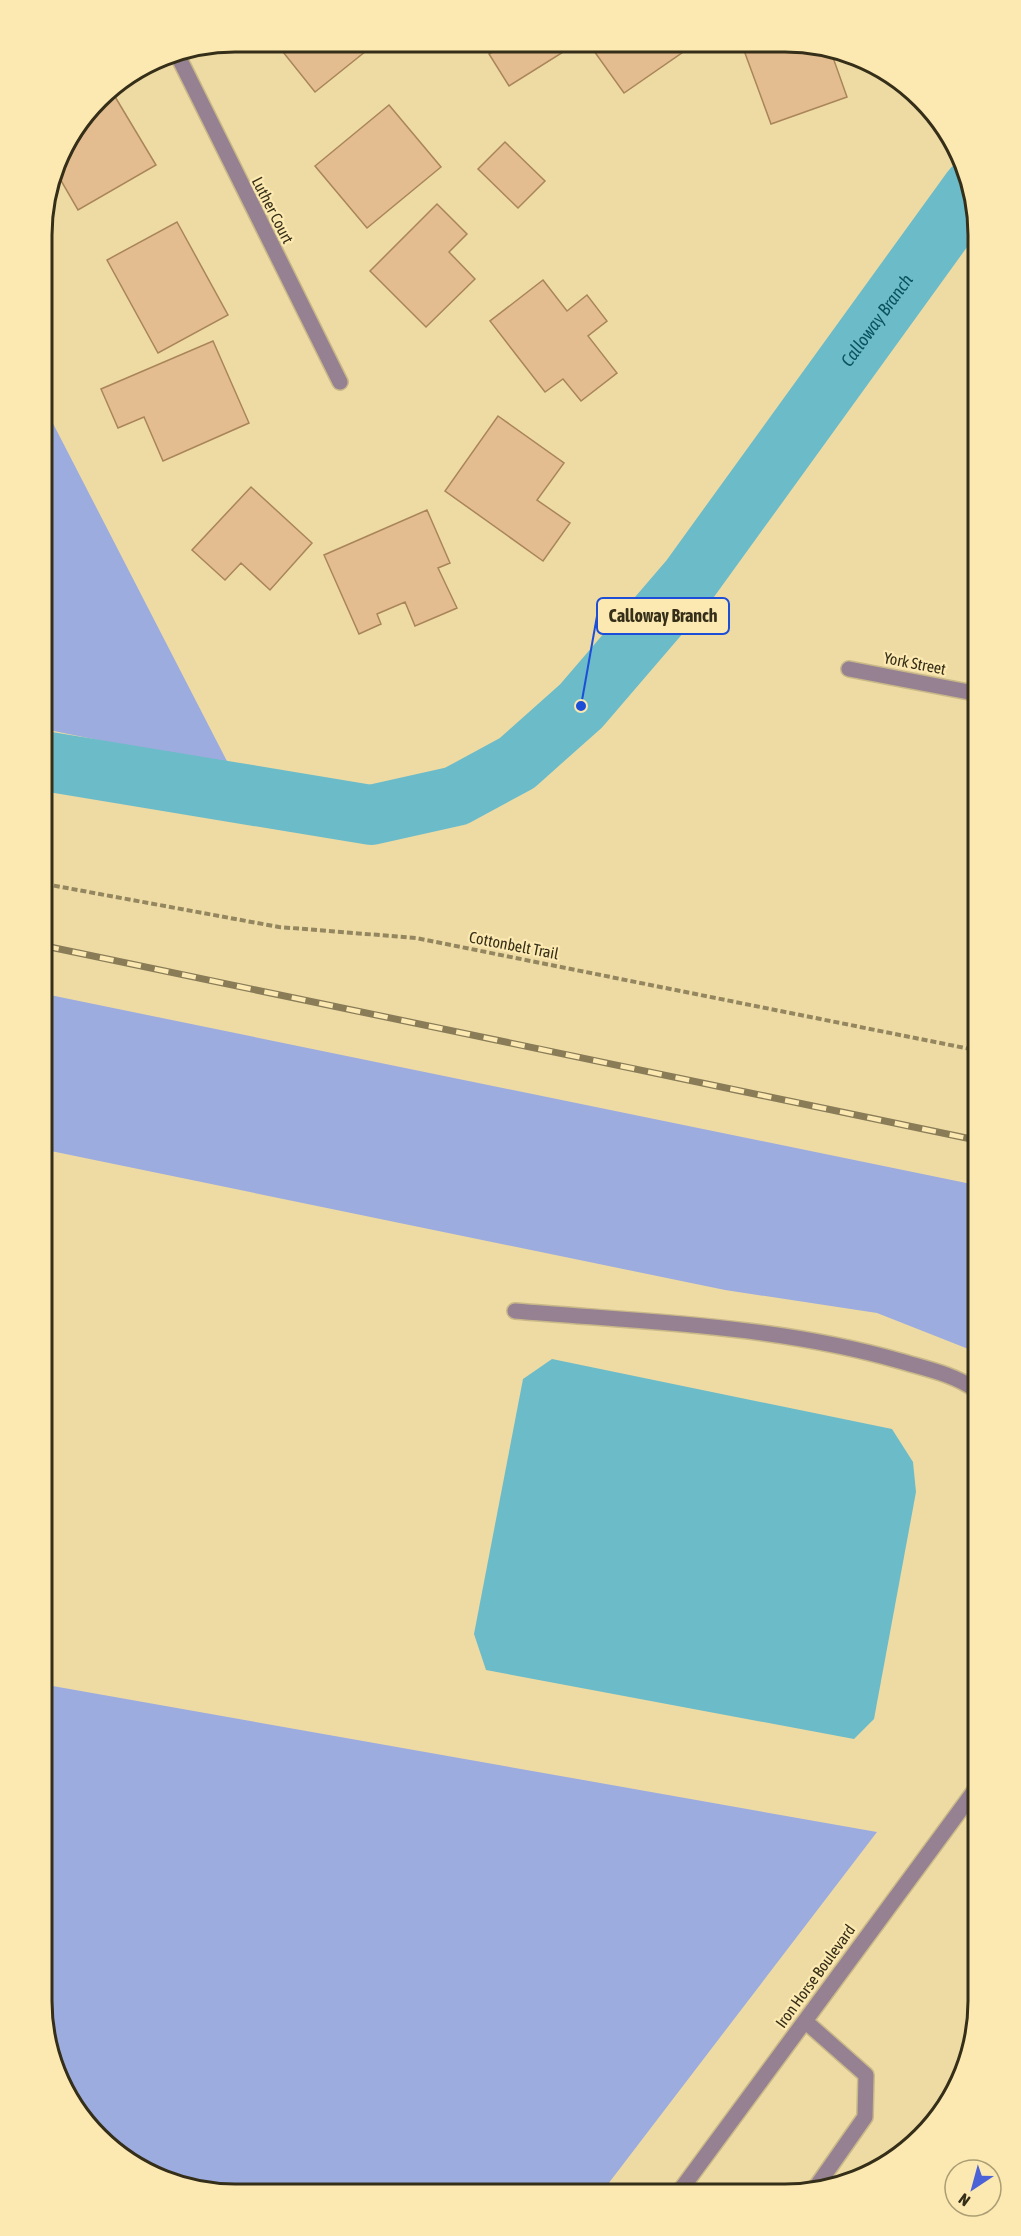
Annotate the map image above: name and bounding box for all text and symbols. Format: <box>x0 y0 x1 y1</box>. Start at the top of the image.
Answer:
street label: Luther Court <box>249 174 298 247</box>
water label: Calloway Branch <box>836 270 917 370</box>
callout: Calloway Branch <box>597 598 729 634</box>
text: Calloway Branch <box>609 605 718 626</box>
street label: York Street <box>882 648 948 678</box>
street label: Cottonbelt Trail <box>468 928 561 963</box>
street label: Iron Horse Boulevard <box>772 1921 858 2031</box>
north arrow <box>943 2158 1003 2218</box>
text: N <box>955 2190 973 2210</box>

